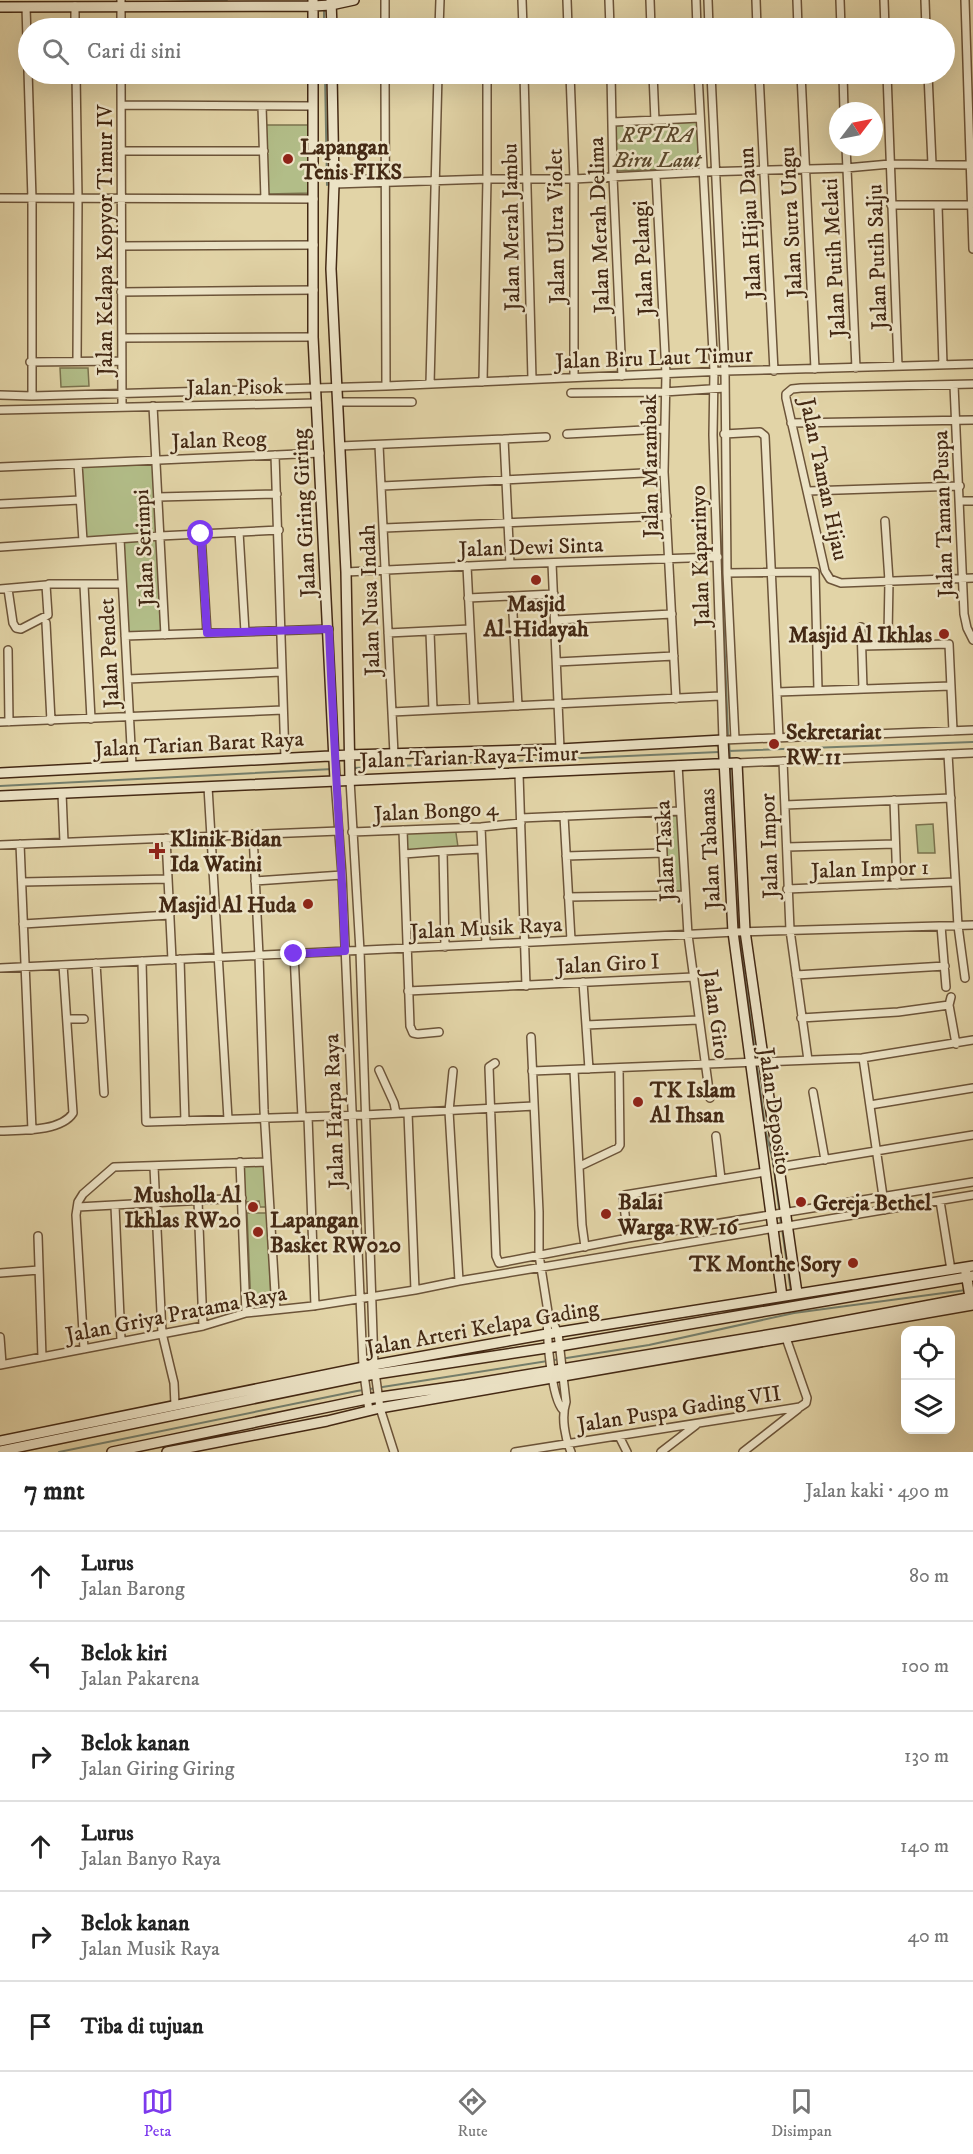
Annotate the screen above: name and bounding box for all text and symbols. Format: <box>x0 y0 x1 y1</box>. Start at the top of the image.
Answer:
search box <box>18 18 955 84</box>
icon: search <box>39 35 72 68</box>
text: Cari di sini <box>87 38 181 65</box>
north arrow <box>829 102 883 156</box>
street label: Jalan Kelapa Kopyor Timur IV <box>92 103 119 378</box>
park label: RPTRA Biru Laut <box>612 122 702 174</box>
place label: Lapangan Tenis FIKS <box>299 134 402 186</box>
street label: Jalan Merah Delima <box>583 136 616 315</box>
street label: Jalan Merah Jambu <box>497 143 526 313</box>
street label: Jalan Hijau Daun <box>733 146 768 301</box>
street label: Jalan Sutra Ungu <box>774 146 809 300</box>
street label: Jalan Ultra Violet <box>542 148 571 306</box>
marker: Lapangan Tenis FIKS <box>281 152 295 166</box>
street label: Jalan Putih Melati <box>817 177 852 340</box>
street label: Jalan Putih Salju <box>861 184 894 332</box>
street label: Jalan Pelangi <box>627 200 660 318</box>
street label: Jalan Biru Laut Timur <box>553 342 754 376</box>
street label: Jalan Pisok <box>184 373 284 402</box>
street label: Jalan Marambak <box>636 394 665 540</box>
street label: Jalan Taman Hijau <box>793 394 854 563</box>
street label: Jalan Reog <box>169 425 267 456</box>
street label: Jalan Giring Giring <box>287 428 323 600</box>
street label: Jalan Taman Puspa <box>927 429 960 600</box>
street label: Jalan Kaparinyo <box>685 485 717 629</box>
street label: Jalan Serimpi <box>128 488 161 609</box>
route start <box>187 520 213 546</box>
street label: Jalan Nusa Indah <box>354 523 387 678</box>
street label: Jalan Dewi Sinta <box>456 531 604 564</box>
marker: Masjid Al-Hidayah <box>529 573 543 587</box>
place label: Masjid Al-Hidayah <box>482 591 589 643</box>
street label: Jalan Pendet <box>93 597 126 711</box>
place label: Masjid Al Ikhlas <box>788 622 933 650</box>
marker: Masjid Al Ikhlas <box>937 627 951 641</box>
place label: Sekretariat RW 11 <box>786 719 882 771</box>
street label: Jalan Tarian Barat Raya <box>92 726 305 764</box>
marker: Sekretariat RW 11 <box>767 737 781 751</box>
street label: Jalan Tarian Raya Timur <box>357 740 580 775</box>
street label: Jalan Tabanas <box>694 787 727 912</box>
street label: Jalan Impor <box>754 792 785 901</box>
street label: Jalan Bongo 4 <box>371 795 500 828</box>
street label: Jalan Taska <box>649 799 682 904</box>
place label: Klinik Bidan Ida Watini <box>170 826 282 878</box>
marker: Klinik Bidan Ida Watini <box>148 842 166 860</box>
street label: Jalan Impor 1 <box>809 854 930 885</box>
place label: Masjid Al Huda <box>158 892 297 920</box>
marker: Masjid Al Huda <box>301 897 315 911</box>
street label: Jalan Musik Raya <box>407 911 564 946</box>
route end <box>280 940 306 966</box>
street label: Jalan Giro I <box>554 948 660 981</box>
street label: Jalan Giro <box>696 966 735 1061</box>
street label: Jalan Harpa Raya <box>318 1033 351 1191</box>
street label: Jalan Deposito <box>752 1044 797 1176</box>
place label: TK Islam Al Ihsan <box>649 1077 736 1129</box>
marker: TK Islam Al Ihsan <box>631 1095 645 1109</box>
place label: Musholla Al Ikhlas RW20 <box>124 1182 241 1234</box>
place label: Balai Warga RW 16 <box>617 1189 739 1241</box>
place label: Gereja Bethel <box>813 1190 932 1218</box>
marker: Gereja Bethel <box>794 1195 808 1209</box>
marker: Musholla Al Ikhlas RW20 <box>246 1200 260 1214</box>
place label: Lapangan Basket RW020 <box>270 1207 401 1259</box>
marker: Balai Warga RW 16 <box>599 1207 613 1221</box>
marker: Lapangan Basket RW020 <box>251 1225 265 1239</box>
place label: TK Monthe Sory <box>688 1251 842 1278</box>
marker: TK Monthe Sory <box>846 1256 860 1270</box>
street label: Jalan Griya Pratama Raya <box>62 1280 290 1350</box>
street label: Jalan Arteri Kelapa Gading <box>362 1295 601 1363</box>
map controls <box>901 1326 955 1434</box>
button: locate <box>901 1326 955 1380</box>
street label: Jalan Puspa Gading VII <box>573 1380 783 1439</box>
button: layers <box>901 1380 955 1434</box>
text: 7 mnt <box>24 1475 85 1508</box>
text: Jalan kaki · 490 m <box>805 1479 949 1504</box>
text: Lurus <box>81 1550 134 1577</box>
icon: ahead <box>24 1560 57 1593</box>
text: 80 m <box>909 1564 949 1589</box>
text: Jalan Barong <box>81 1577 185 1602</box>
text: Belok kiri <box>81 1640 167 1667</box>
icon: left <box>24 1650 57 1683</box>
text: 100 m <box>901 1654 949 1679</box>
text: Jalan Pakarena <box>81 1667 200 1692</box>
text: Belok kanan <box>81 1730 189 1757</box>
icon: right <box>24 1740 57 1773</box>
text: 130 m <box>904 1744 949 1769</box>
text: Jalan Giring Giring <box>81 1757 234 1782</box>
text: Lurus <box>81 1820 134 1847</box>
icon: ahead <box>24 1830 57 1863</box>
text: 140 m <box>900 1834 949 1859</box>
text: Jalan Banyo Raya <box>81 1847 221 1872</box>
text: Belok kanan <box>81 1910 189 1937</box>
icon: right <box>24 1920 57 1953</box>
text: 40 m <box>907 1924 949 1949</box>
text: Jalan Musik Raya <box>81 1937 220 1962</box>
icon: arrive <box>24 2010 57 2043</box>
text: Tiba di tujuan <box>81 2013 203 2040</box>
tab: Peta <box>141 2085 174 2141</box>
tab: Rute <box>456 2085 489 2141</box>
tab: Disimpan <box>771 2085 832 2141</box>

